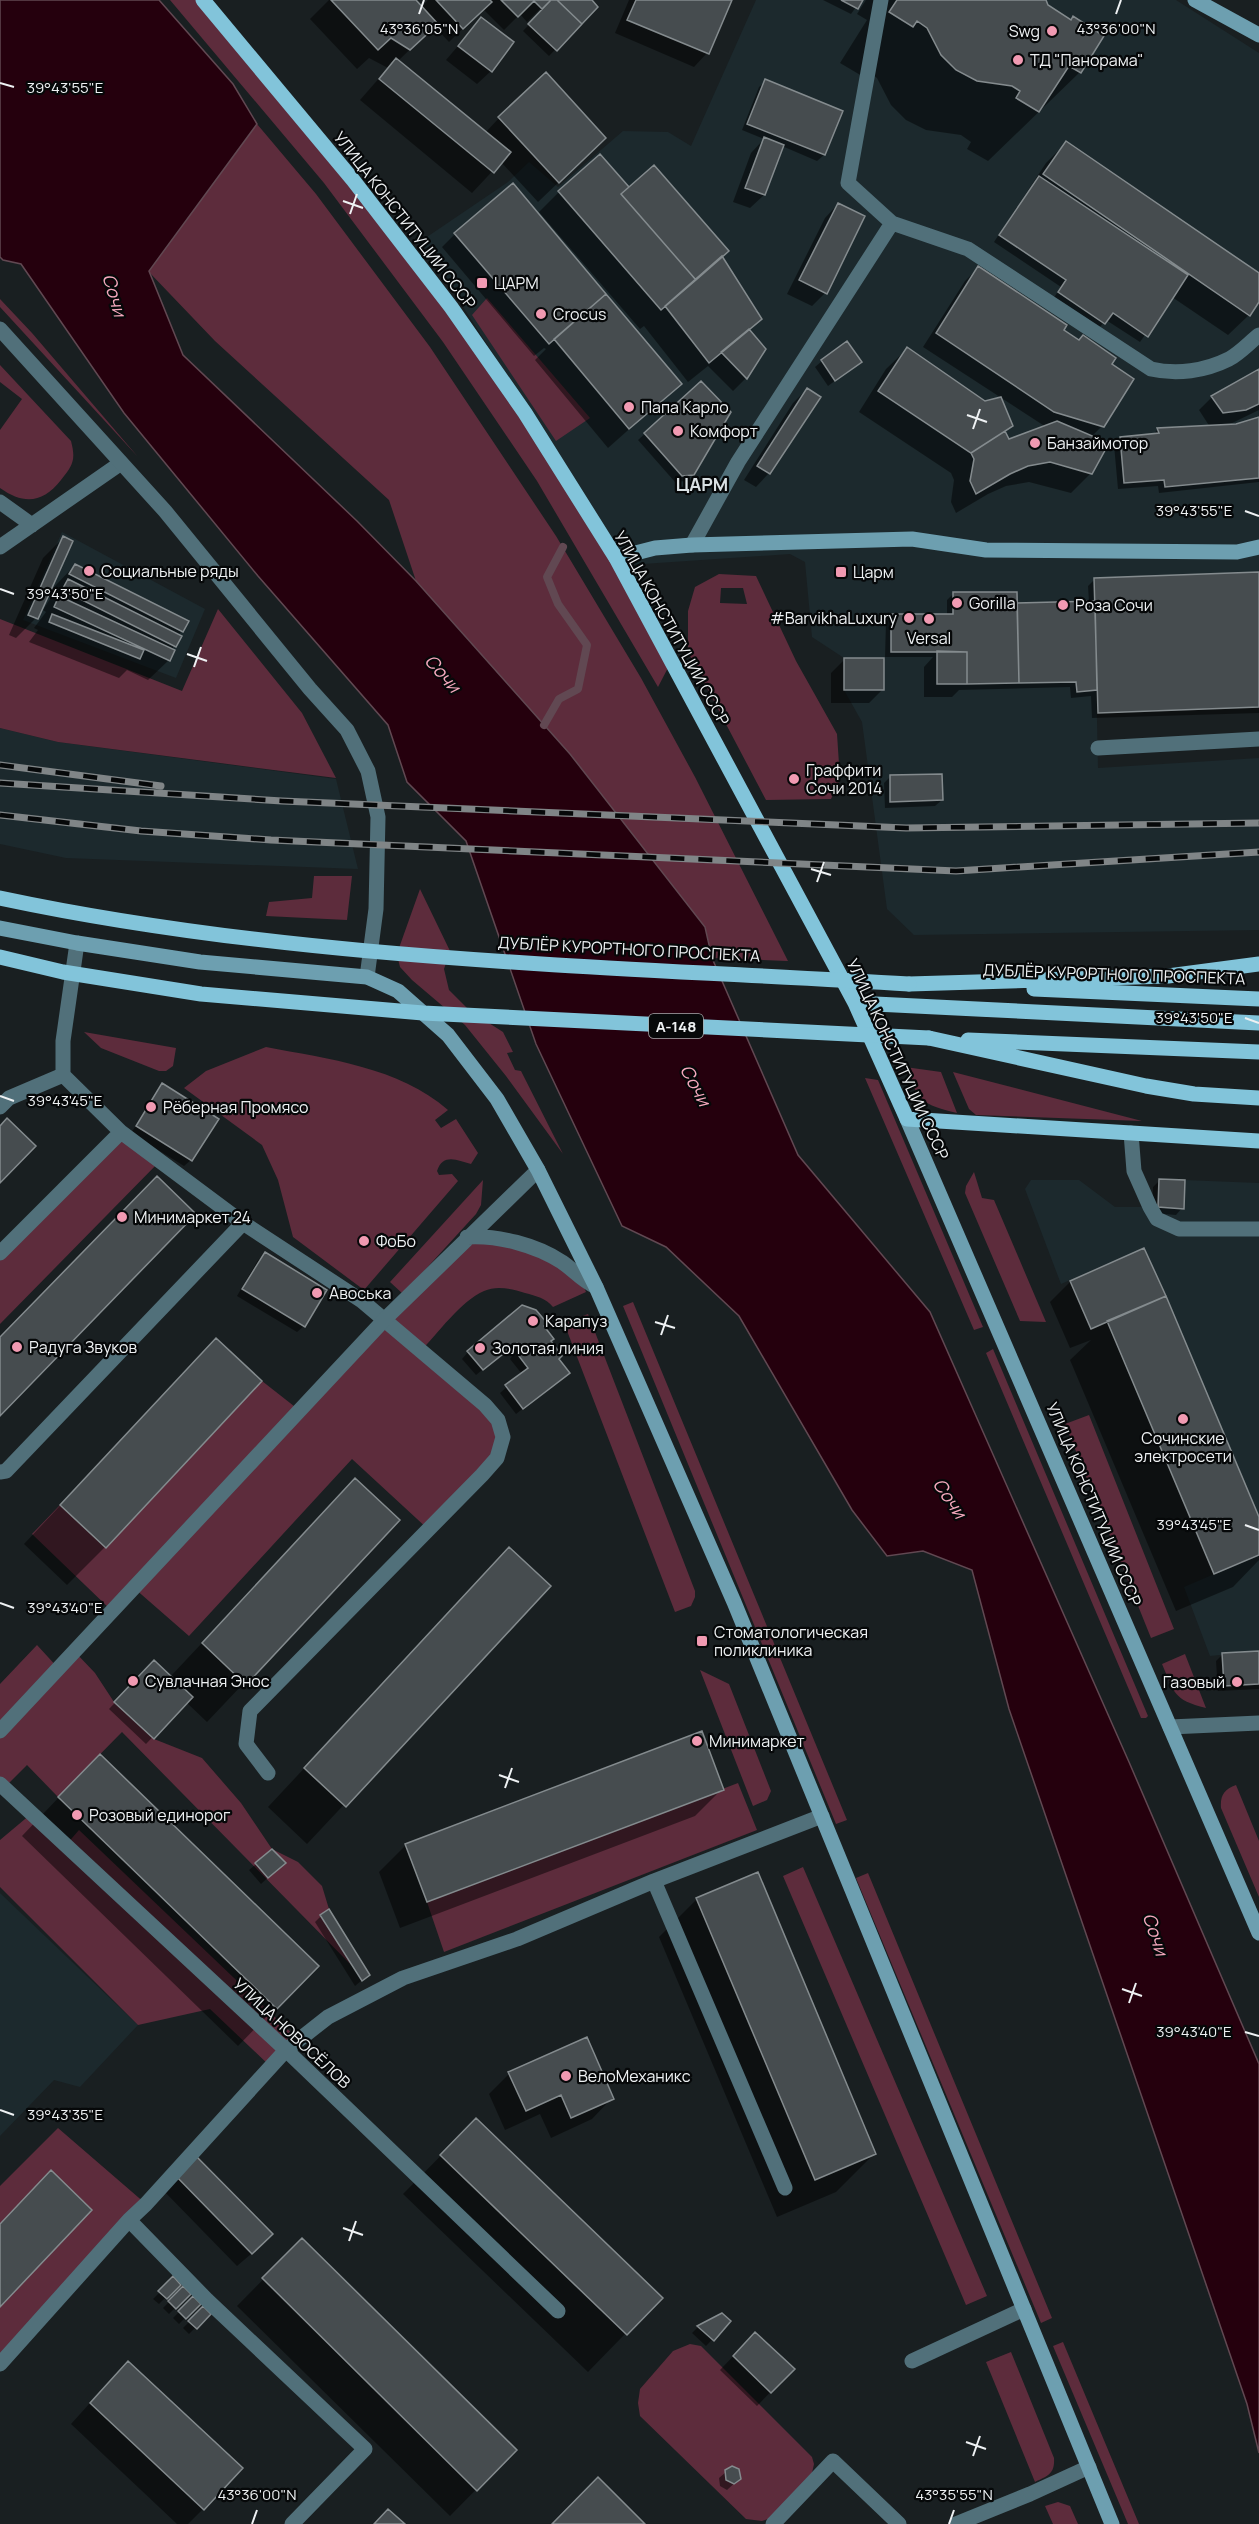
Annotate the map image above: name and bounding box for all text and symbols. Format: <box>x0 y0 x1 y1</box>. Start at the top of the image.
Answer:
text: 43°36'05"N <box>380 18 458 39</box>
text: 43°36'00"N <box>1076 18 1156 39</box>
place label: Swg <box>1009 20 1040 42</box>
marker: Swg <box>1045 24 1059 38</box>
place label: ТД "Панорама" <box>1030 49 1144 71</box>
marker: ТД "Панорама" <box>1011 53 1025 67</box>
text: 39°43'55"E <box>27 77 103 98</box>
street label: УЛИЦА КОНСТИТУЦИИ СССР <box>329 127 481 313</box>
water label: Сочи <box>97 271 133 321</box>
place label: ЦАРМ <box>494 272 539 294</box>
marker: ЦАРМ <box>475 276 489 290</box>
place label: Crocus <box>553 303 606 325</box>
marker: Crocus <box>534 307 548 321</box>
place label: Папа Карло <box>641 396 729 418</box>
marker: Папа Карло <box>622 400 636 414</box>
place label: Комфорт <box>690 420 758 442</box>
marker: Комфорт <box>671 424 685 438</box>
place label: Банзаймотор <box>1047 432 1148 454</box>
marker: Банзаймотор <box>1028 436 1042 450</box>
district label: ЦАРМ <box>676 472 728 496</box>
text: 39°43'55"E <box>1156 500 1232 521</box>
street label: УЛИЦА КОНСТИТУЦИИ СССР <box>609 527 735 730</box>
place label: Социальные ряды <box>101 560 239 582</box>
place label: Царм <box>853 561 894 583</box>
marker: Социальные ряды <box>82 564 96 578</box>
marker: Царм <box>834 565 848 579</box>
text: 39°43'50"E <box>27 583 103 604</box>
place label: Gorilla <box>969 592 1016 614</box>
place label: Роза Сочи <box>1075 594 1153 616</box>
marker: Gorilla <box>950 596 964 610</box>
marker: Роза Сочи <box>1056 598 1070 612</box>
place label: #BarvikhaLuxury <box>770 607 898 629</box>
marker: #BarvikhaLuxury <box>902 611 916 625</box>
marker: Versal <box>922 612 936 626</box>
place label: Versal <box>907 627 951 649</box>
water label: Сочи <box>420 649 467 699</box>
place label: Граффити Сочи 2014 <box>806 759 882 799</box>
marker: Граффити Сочи 2014 <box>787 772 801 786</box>
street label: ДУБЛЁР КУРОРТНОГО ПРОСПЕКТА <box>497 931 761 967</box>
street label: УЛИЦА КОНСТИТУЦИИ СССР <box>842 955 954 1163</box>
street label: ДУБЛЁР КУРОРТНОГО ПРОСПЕКТА <box>982 958 1246 990</box>
text: 39°43'50"E <box>1156 1007 1232 1028</box>
road number: А-148 <box>649 1014 703 1038</box>
water label: Сочи <box>675 1060 718 1111</box>
text: 39°43'45"E <box>28 1090 102 1111</box>
place label: Рёберная Промясо <box>163 1096 309 1118</box>
marker: Рёберная Промясо <box>144 1100 158 1114</box>
place label: Минимаркет 24 <box>134 1206 251 1228</box>
marker: Минимаркет 24 <box>115 1210 129 1224</box>
place label: ФоБо <box>376 1230 416 1252</box>
marker: ФоБо <box>357 1234 371 1248</box>
place label: Авоська <box>329 1282 391 1304</box>
marker: Авоська <box>310 1286 324 1300</box>
place label: Карапуз <box>545 1310 607 1332</box>
marker: Карапуз <box>526 1314 540 1328</box>
place label: Радуга Звуков <box>29 1336 138 1358</box>
place label: Золотая линия <box>492 1337 604 1359</box>
marker: Радуга Звуков <box>10 1340 24 1354</box>
marker: Золотая линия <box>473 1341 487 1355</box>
street label: УЛИЦА КОНСТИТУЦИИ СССР <box>1041 1399 1147 1610</box>
marker: Сочинские электросети <box>1176 1412 1190 1426</box>
place label: Сочинские электросети <box>1134 1427 1232 1467</box>
water label: Сочи <box>928 1473 973 1524</box>
text: 39°43'45"E <box>1157 1514 1231 1535</box>
text: 39°43'40"E <box>27 1597 103 1618</box>
place label: Стоматологическая поликлиника <box>714 1621 868 1661</box>
marker: Стоматологическая поликлиника <box>695 1634 709 1648</box>
place label: Сувлачная Энос <box>145 1670 270 1692</box>
place label: Газовый <box>1163 1671 1225 1693</box>
marker: Сувлачная Энос <box>126 1674 140 1688</box>
marker: Газовый <box>1230 1675 1244 1689</box>
place label: Минимаркет <box>709 1730 805 1752</box>
marker: Минимаркет <box>690 1734 704 1748</box>
place label: Розовый единорог <box>89 1804 231 1826</box>
marker: Розовый единорог <box>70 1808 84 1822</box>
water label: Сочи <box>1138 1910 1175 1960</box>
street label: УЛИЦА НОВОСЁЛОВ <box>229 1973 356 2093</box>
text: 39°43'40"E <box>1156 2021 1232 2042</box>
place label: ВелоМеханикс <box>578 2065 691 2087</box>
marker: ВелоМеханикс <box>559 2069 573 2083</box>
text: 39°43'35"E <box>27 2104 103 2125</box>
text: 43°36'00"N <box>217 2484 297 2505</box>
text: 43°35'55"N <box>915 2484 993 2505</box>

